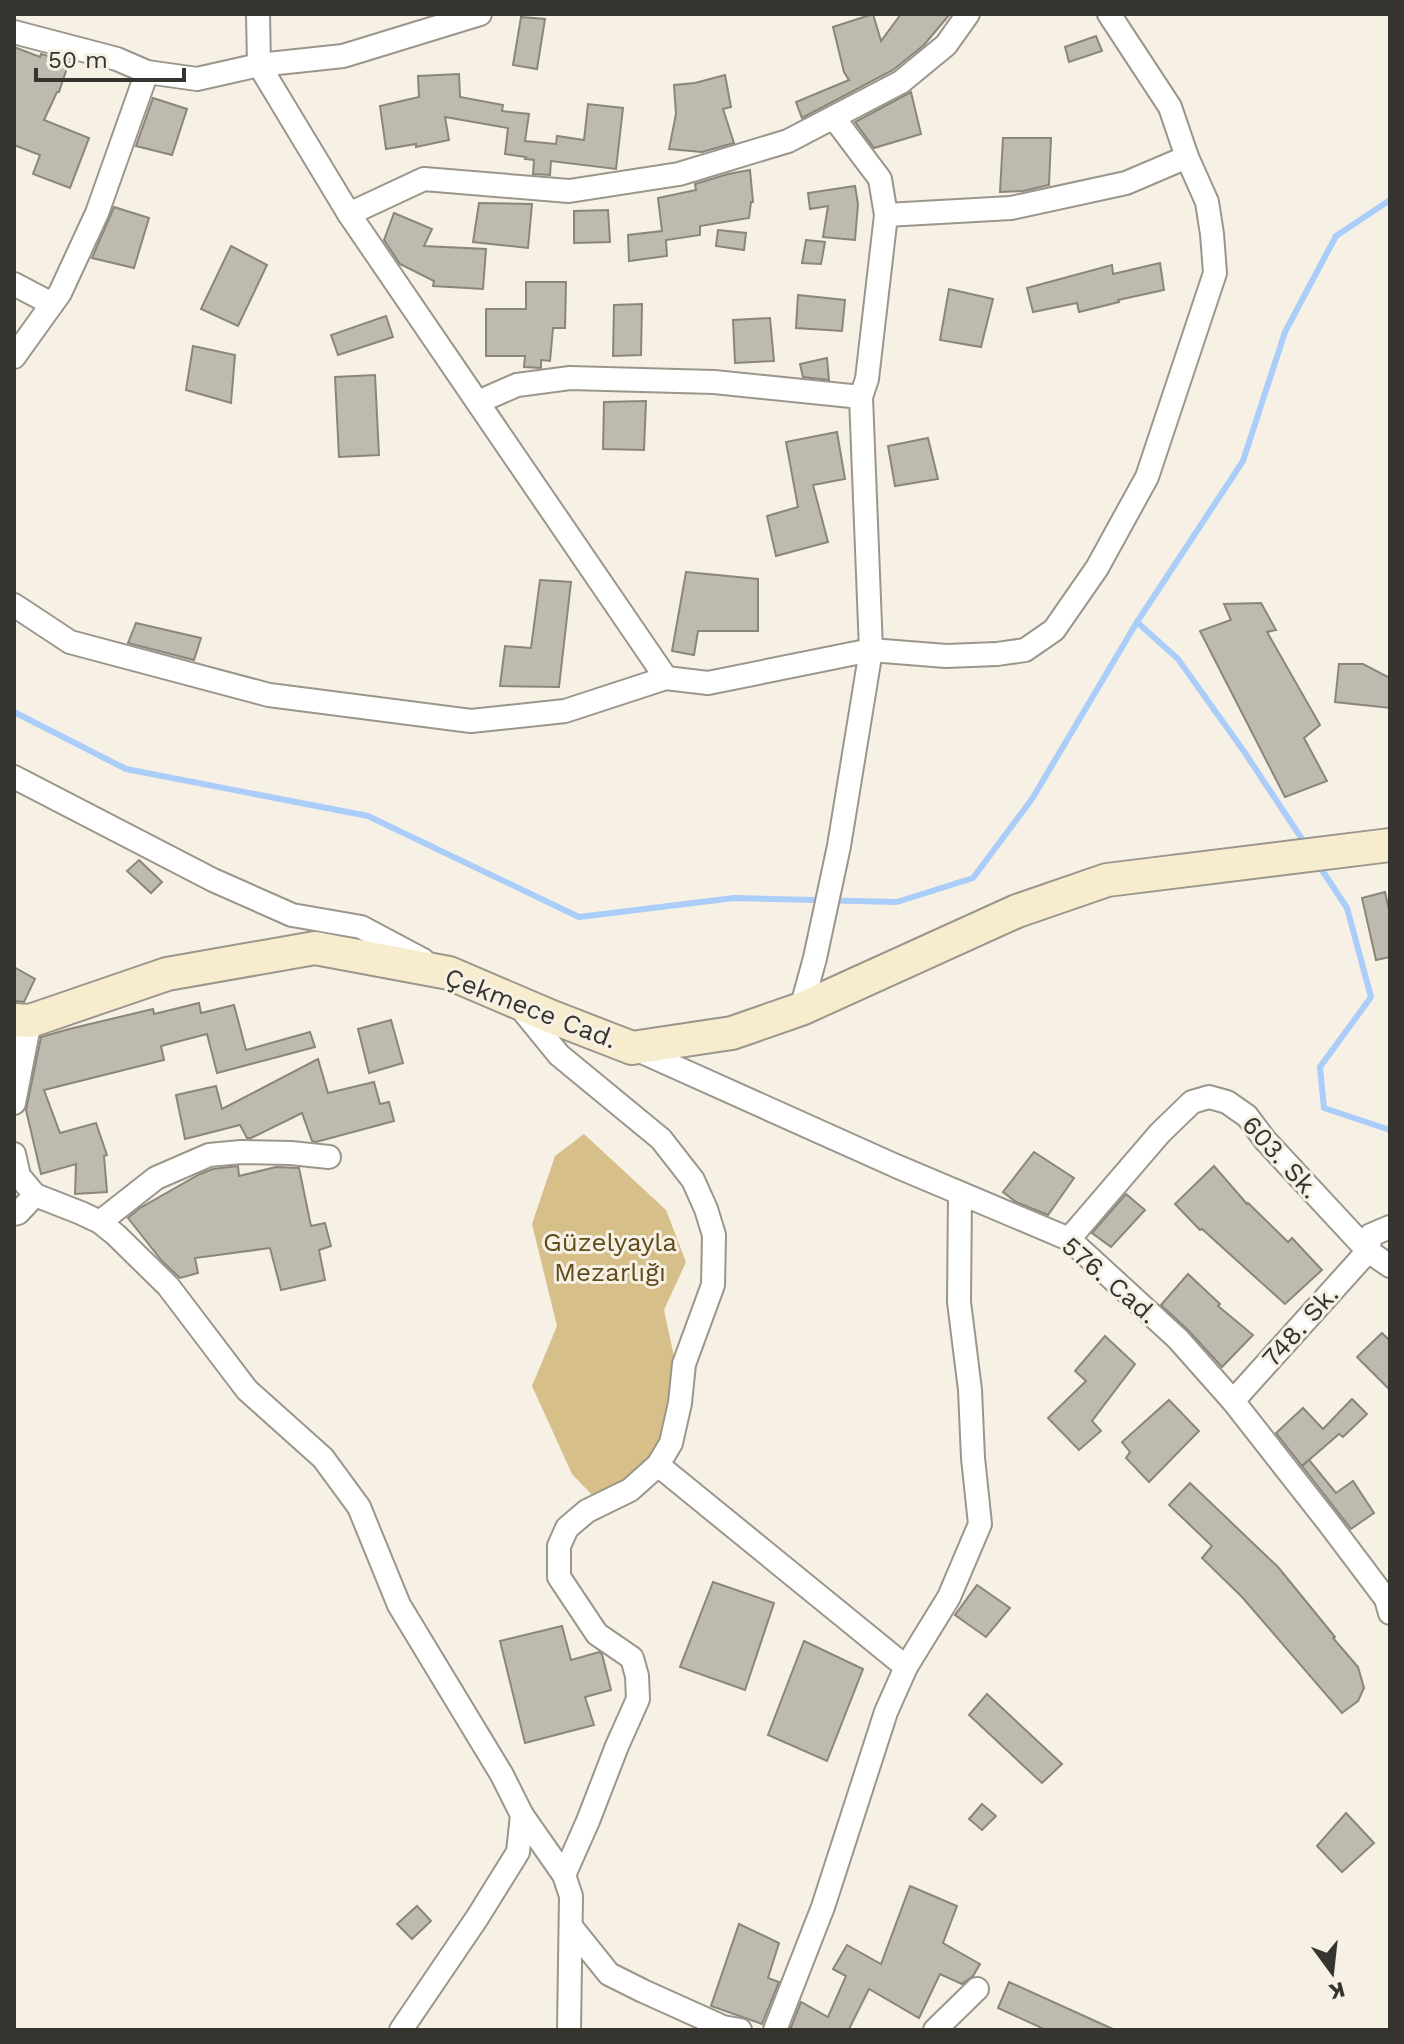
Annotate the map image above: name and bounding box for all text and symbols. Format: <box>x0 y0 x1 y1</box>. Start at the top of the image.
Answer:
scale bar <box>36 32 184 82</box>
text: 50 m <box>48 46 108 74</box>
street label: Çekmece Cad. <box>441 961 621 1055</box>
street label: 603. Sk. <box>1236 1110 1326 1204</box>
park label: Güzelyayla Mezarlığı <box>543 1227 677 1287</box>
street label: 576. Cad. <box>1056 1230 1164 1330</box>
street label: 748. Sk. <box>1256 1279 1344 1373</box>
north arrow <box>1292 1932 1372 2012</box>
text: K <box>1326 1977 1348 2005</box>

